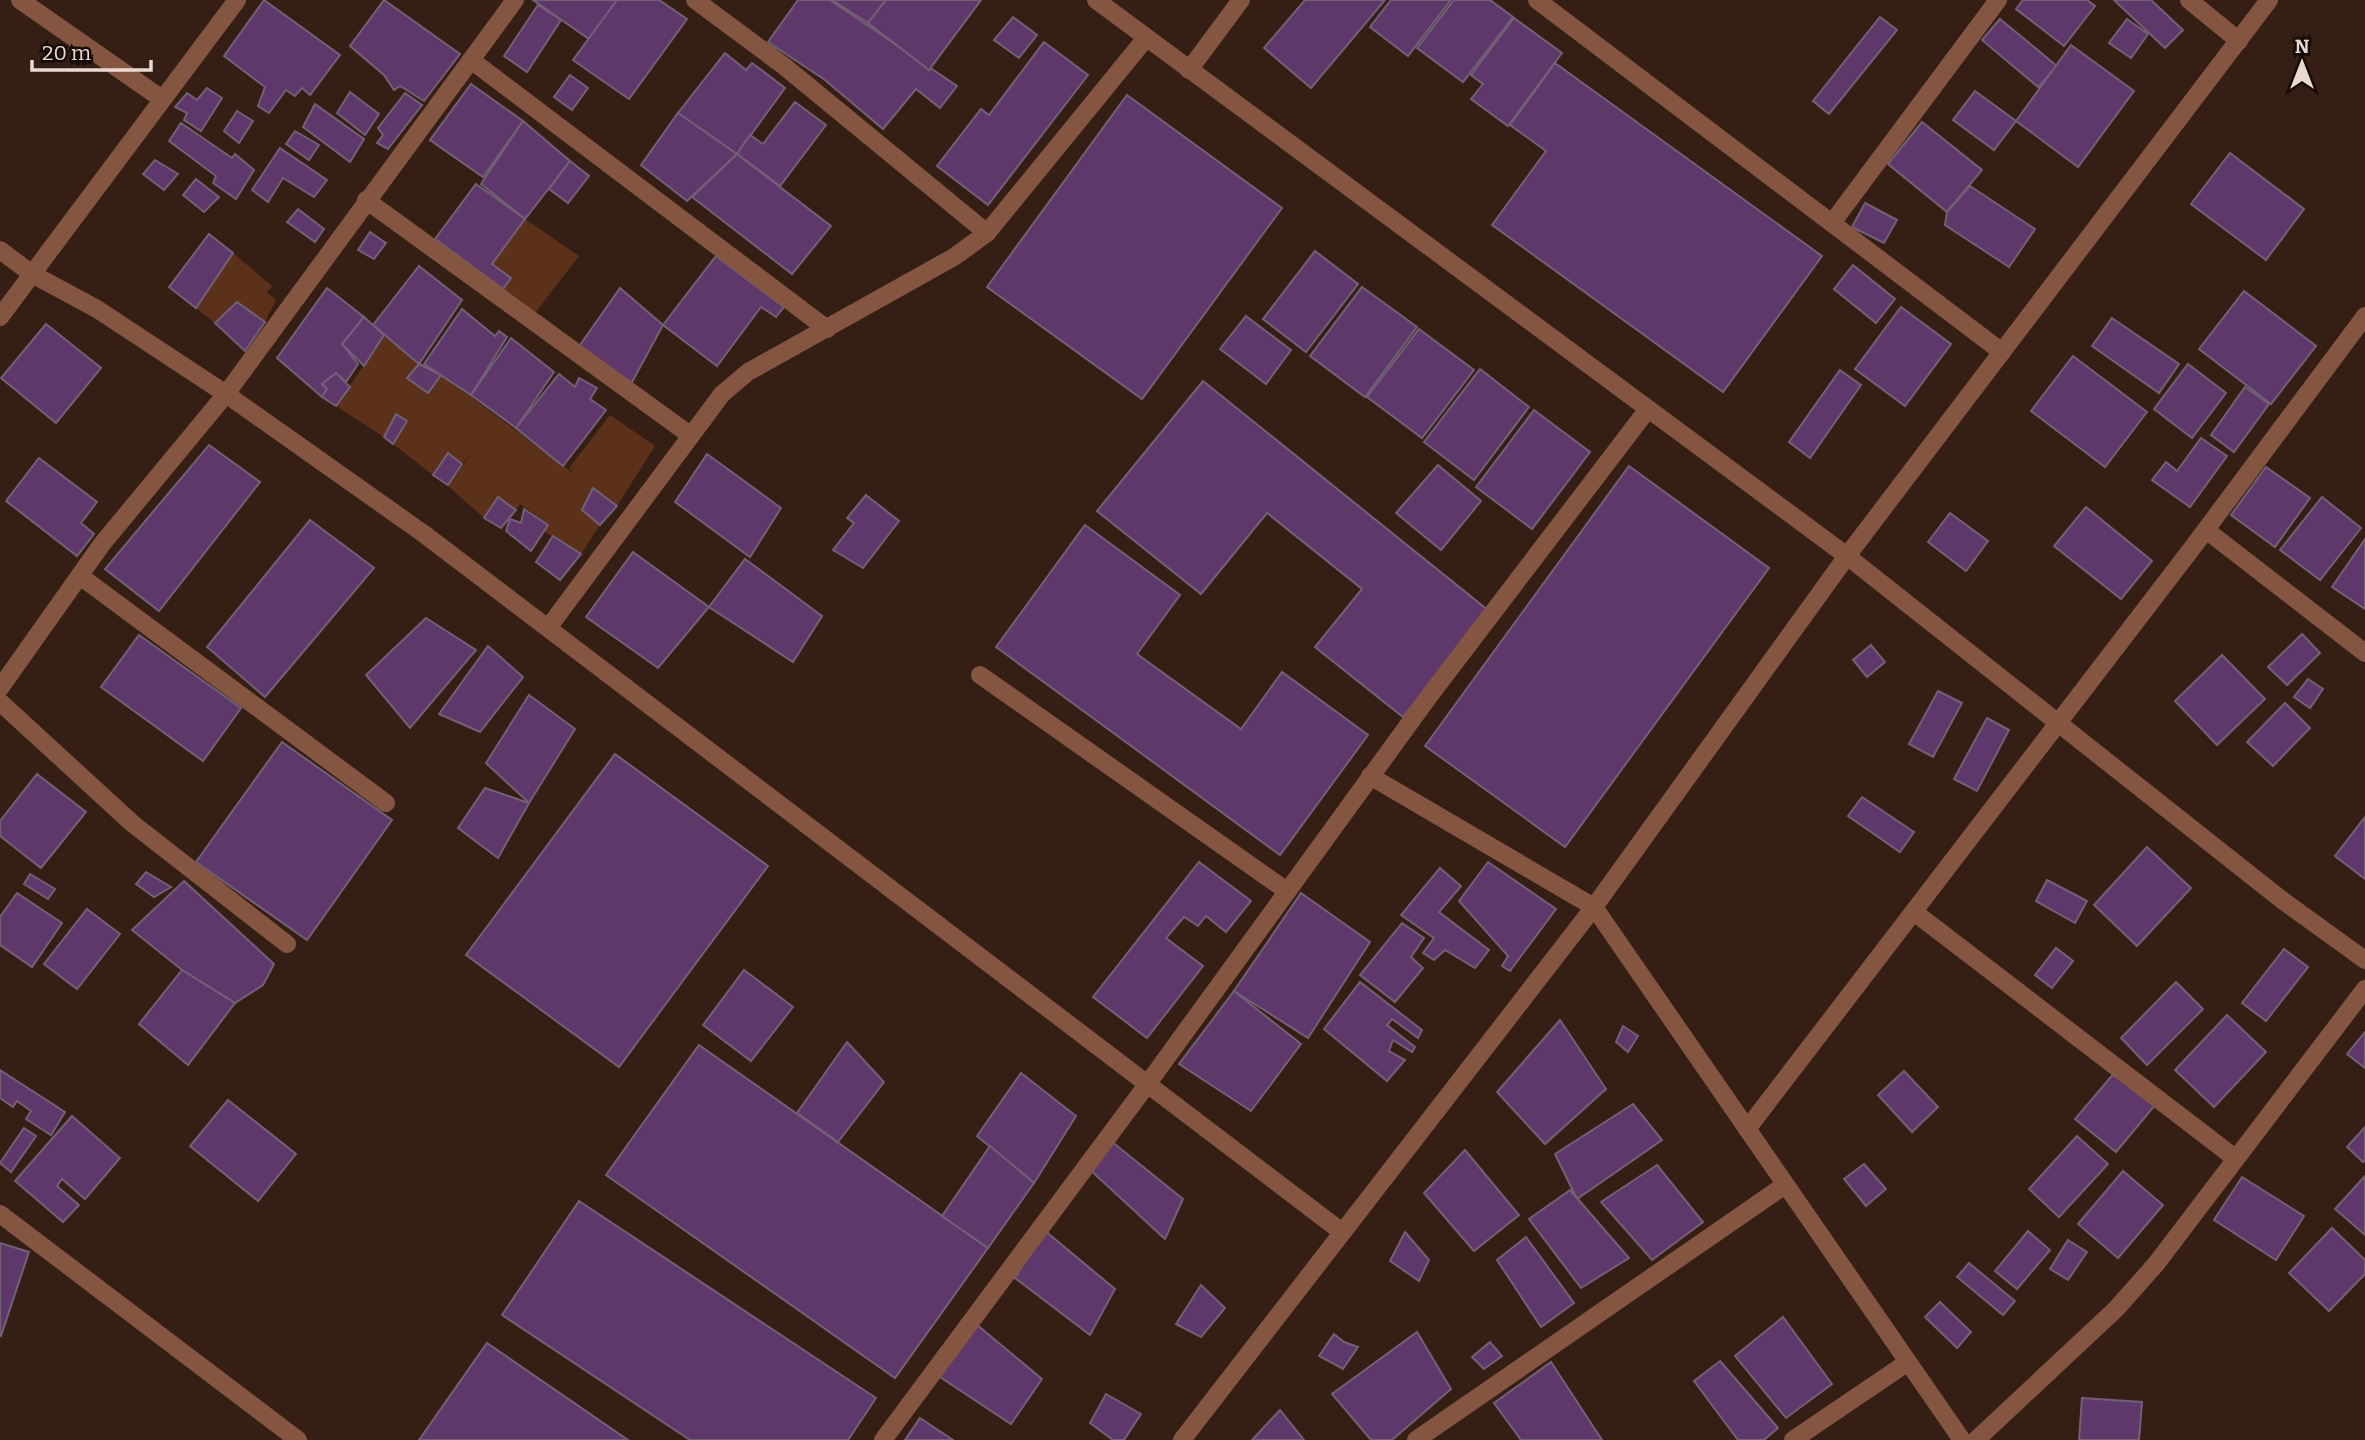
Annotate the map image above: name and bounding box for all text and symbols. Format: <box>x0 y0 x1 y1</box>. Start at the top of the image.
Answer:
scale bar <box>32 28 150 72</box>
north arrow <box>2267 28 2337 98</box>
text: N <box>2295 35 2310 58</box>
text: 20 m <box>42 40 91 66</box>

